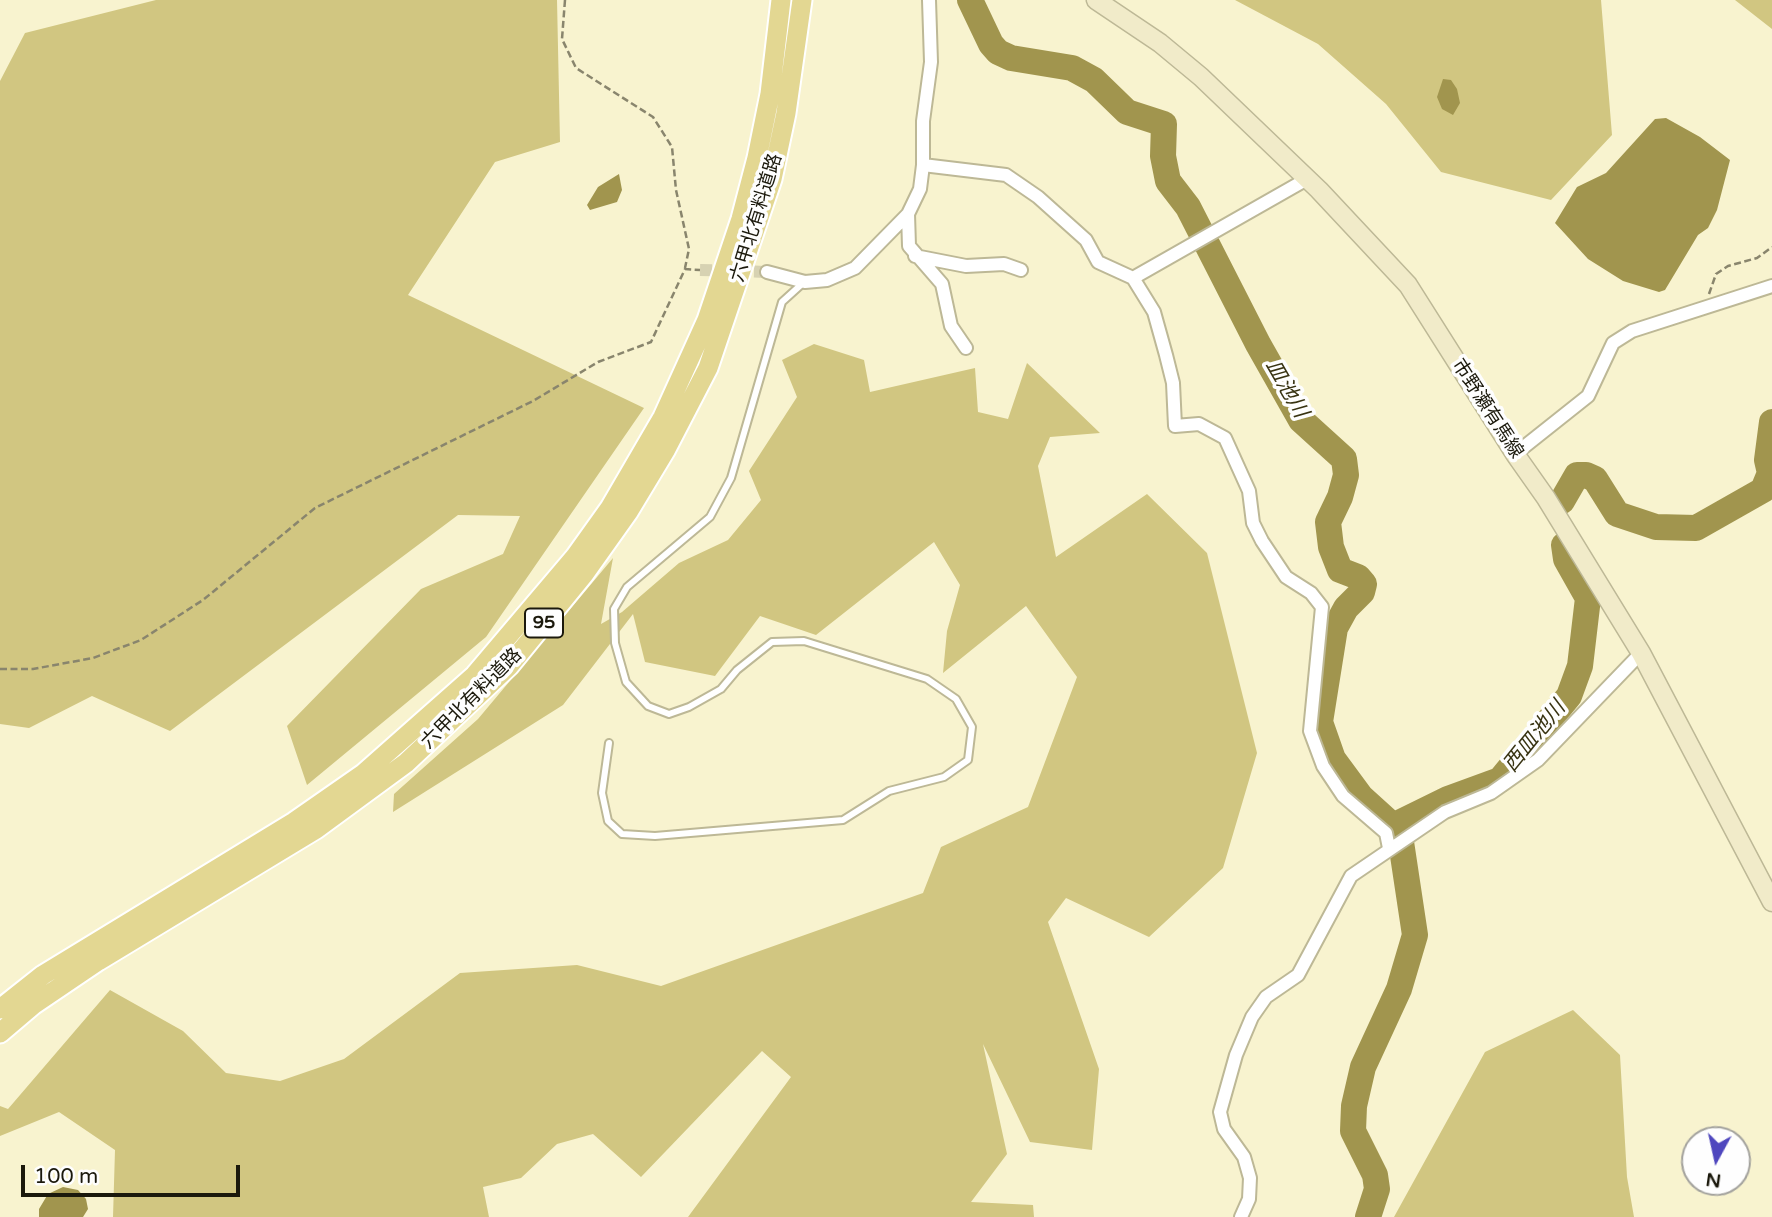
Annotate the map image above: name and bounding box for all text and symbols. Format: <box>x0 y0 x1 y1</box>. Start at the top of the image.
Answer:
street label: 六甲北有料道路 <box>727 151 787 285</box>
water label: 皿池川 <box>1259 355 1313 423</box>
street label: 市野瀬有馬線 <box>1446 355 1528 463</box>
road number: 95 <box>525 608 563 638</box>
street label: 六甲北有料道路 <box>417 644 527 754</box>
water label: 西皿池川 <box>1499 696 1571 778</box>
north arrow <box>1681 1126 1751 1196</box>
scale bar <box>24 1150 243 1194</box>
text: 100 m <box>34 1164 98 1189</box>
text: N <box>1704 1168 1722 1192</box>

